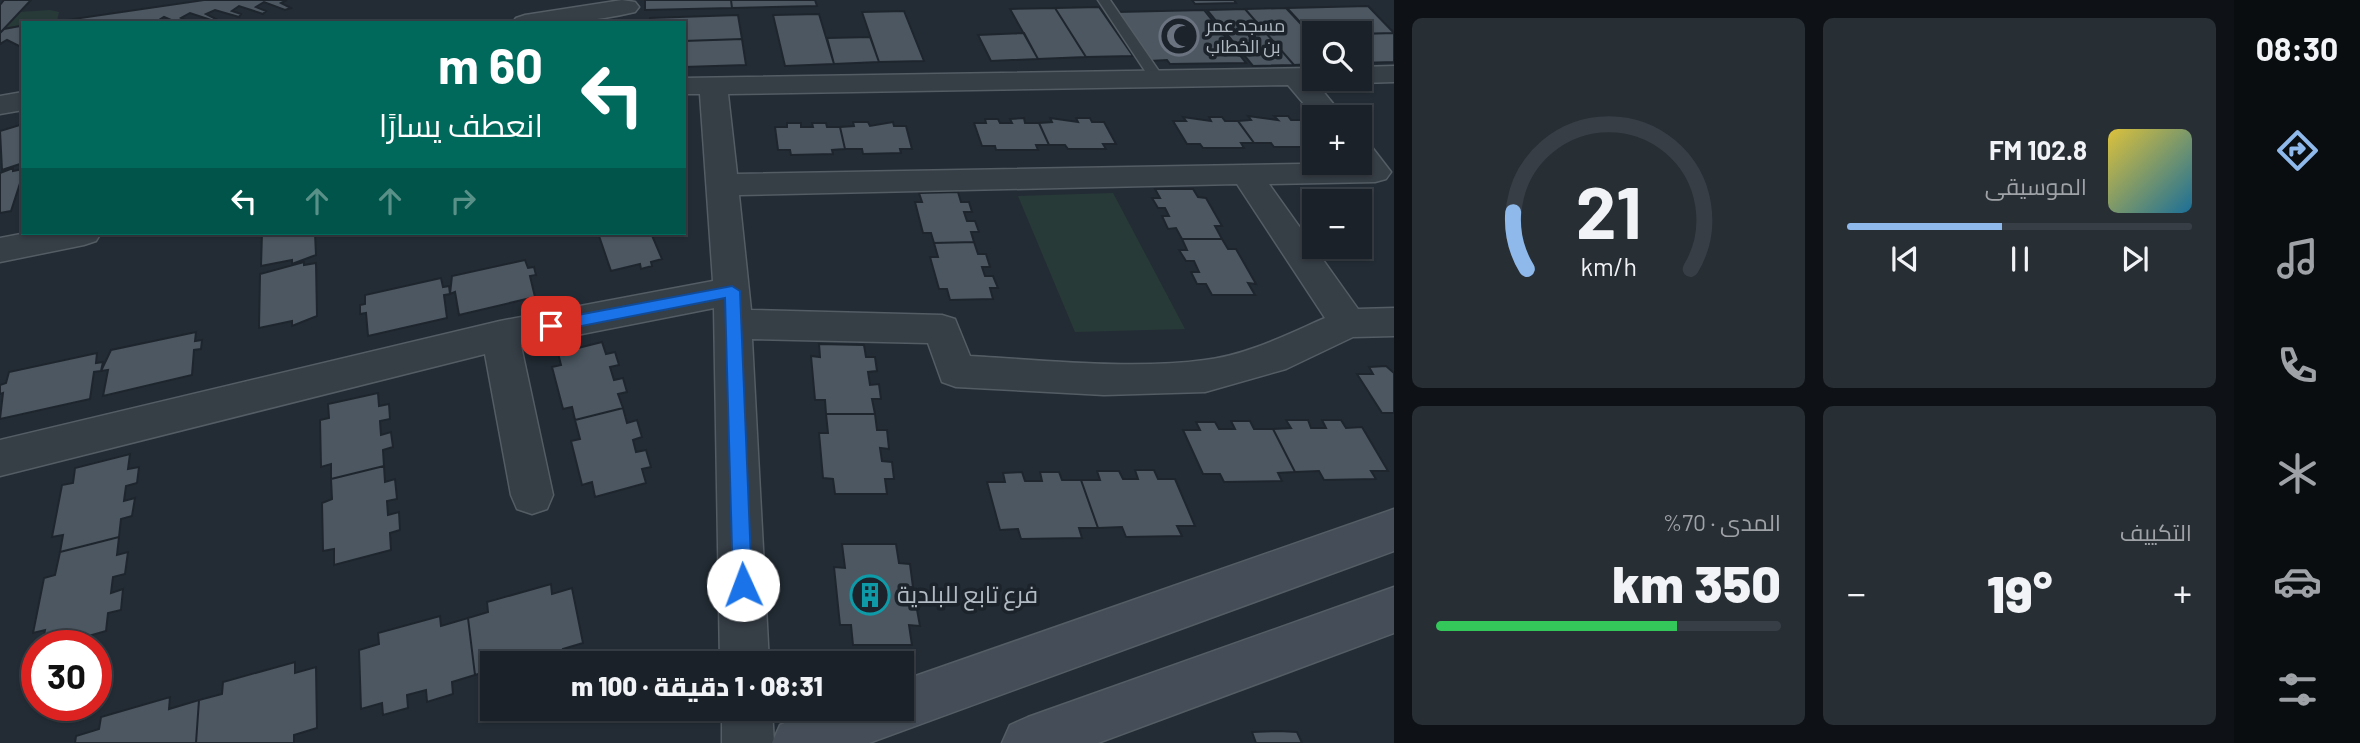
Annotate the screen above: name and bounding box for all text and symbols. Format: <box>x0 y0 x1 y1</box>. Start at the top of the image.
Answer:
place label: مسجد عمر بن الخطاب <box>1205 14 1285 58</box>
mosque icon: مسجد عمر بن الخطاب <box>1158 15 1200 57</box>
map controls <box>1302 21 1372 259</box>
button: search <box>1302 21 1372 91</box>
text: 08:30 <box>2256 29 2338 67</box>
text: 60 m <box>438 35 543 94</box>
icon: left <box>567 49 658 140</box>
text: انعطف يسارًا <box>379 105 543 143</box>
button: + <box>1302 105 1372 175</box>
icon: directions <box>2273 126 2322 175</box>
text: 102.8 FM <box>1989 134 2087 165</box>
text: 21 <box>1575 167 1642 255</box>
text: الموسيقى <box>1985 172 2087 200</box>
icon: left <box>225 182 263 220</box>
icon: ahead <box>298 182 336 220</box>
icon: ahead <box>371 182 409 220</box>
icon: right <box>444 182 482 220</box>
button: − <box>1302 189 1372 259</box>
icon: music <box>2273 234 2322 283</box>
icon: previous <box>1886 240 1924 278</box>
icon: pause <box>2001 240 2039 278</box>
icon: next <box>2116 240 2154 278</box>
text: km/h <box>1580 251 1637 281</box>
pin <box>521 296 581 356</box>
icon: arrive <box>532 307 570 345</box>
icon: phone <box>2273 341 2322 390</box>
icon: climate <box>2273 449 2322 498</box>
text: المدى · 70% <box>1663 508 1781 536</box>
text: التكييف <box>2120 518 2192 546</box>
position arrow <box>706 548 780 622</box>
text: 350 km <box>1612 551 1781 613</box>
icon: car <box>2273 557 2322 606</box>
text: 19° <box>1987 561 2052 623</box>
text: − <box>1847 569 1866 615</box>
text: + <box>2173 569 2192 615</box>
building icon: فرع تابع للبلدية <box>849 574 891 616</box>
place label: فرع تابع للبلدية <box>897 579 1038 611</box>
speed limit sign: 30 <box>21 630 112 721</box>
icon: filters <box>2273 665 2322 714</box>
text: 08:31 · 1 دقيقة · 100 m <box>571 670 823 701</box>

